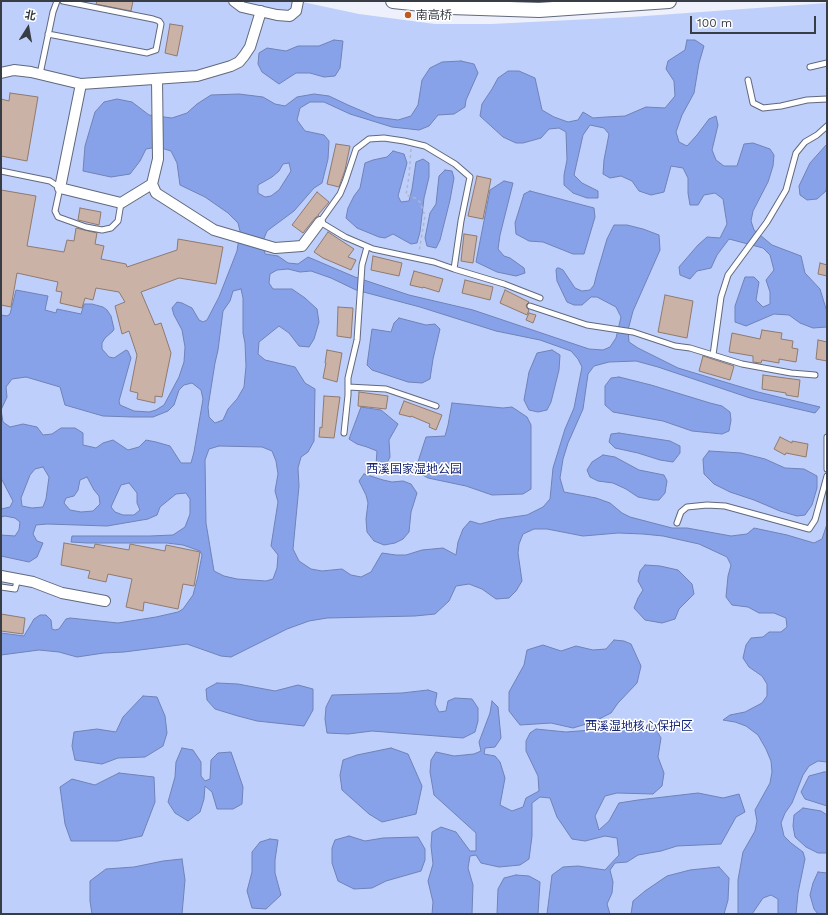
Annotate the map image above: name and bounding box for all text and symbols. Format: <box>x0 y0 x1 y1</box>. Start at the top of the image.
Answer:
north arrow <box>8 8 48 48</box>
text: 北 <box>24 8 37 23</box>
place label: 南高桥 <box>416 8 452 22</box>
scale bar <box>692 8 818 34</box>
marker: 南高桥 <box>403 10 413 20</box>
text: 100 m <box>697 16 732 30</box>
park label: 西溪国家湿地公园 <box>366 462 462 476</box>
park label: 西溪湿地核心保护区 <box>585 719 693 733</box>

